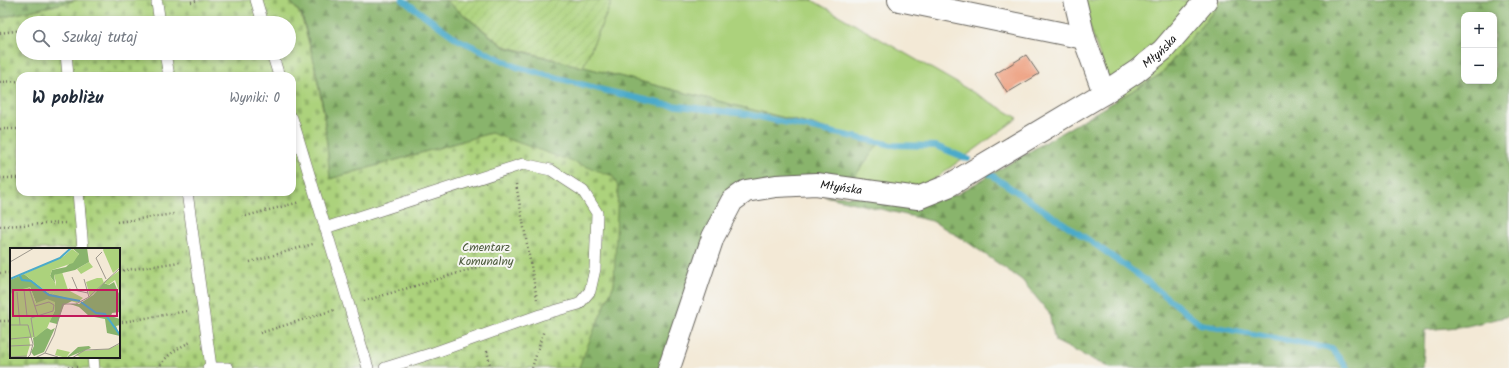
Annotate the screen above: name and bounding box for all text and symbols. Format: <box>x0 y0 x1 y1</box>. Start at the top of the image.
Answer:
map controls <box>1461 12 1497 84</box>
button: + <box>1461 12 1497 48</box>
search box <box>16 16 296 60</box>
text: Szukaj tutaj <box>62 26 137 50</box>
icon: search <box>30 27 52 49</box>
street label: Młyńska <box>1138 30 1182 73</box>
button: − <box>1461 48 1497 84</box>
text: W pobliżu <box>32 85 103 112</box>
text: Wyniki: 0 <box>230 88 280 109</box>
street label: Młyńska <box>819 175 864 200</box>
park label: Cmentarz Komunalny <box>459 238 514 271</box>
inset map <box>10 248 120 358</box>

